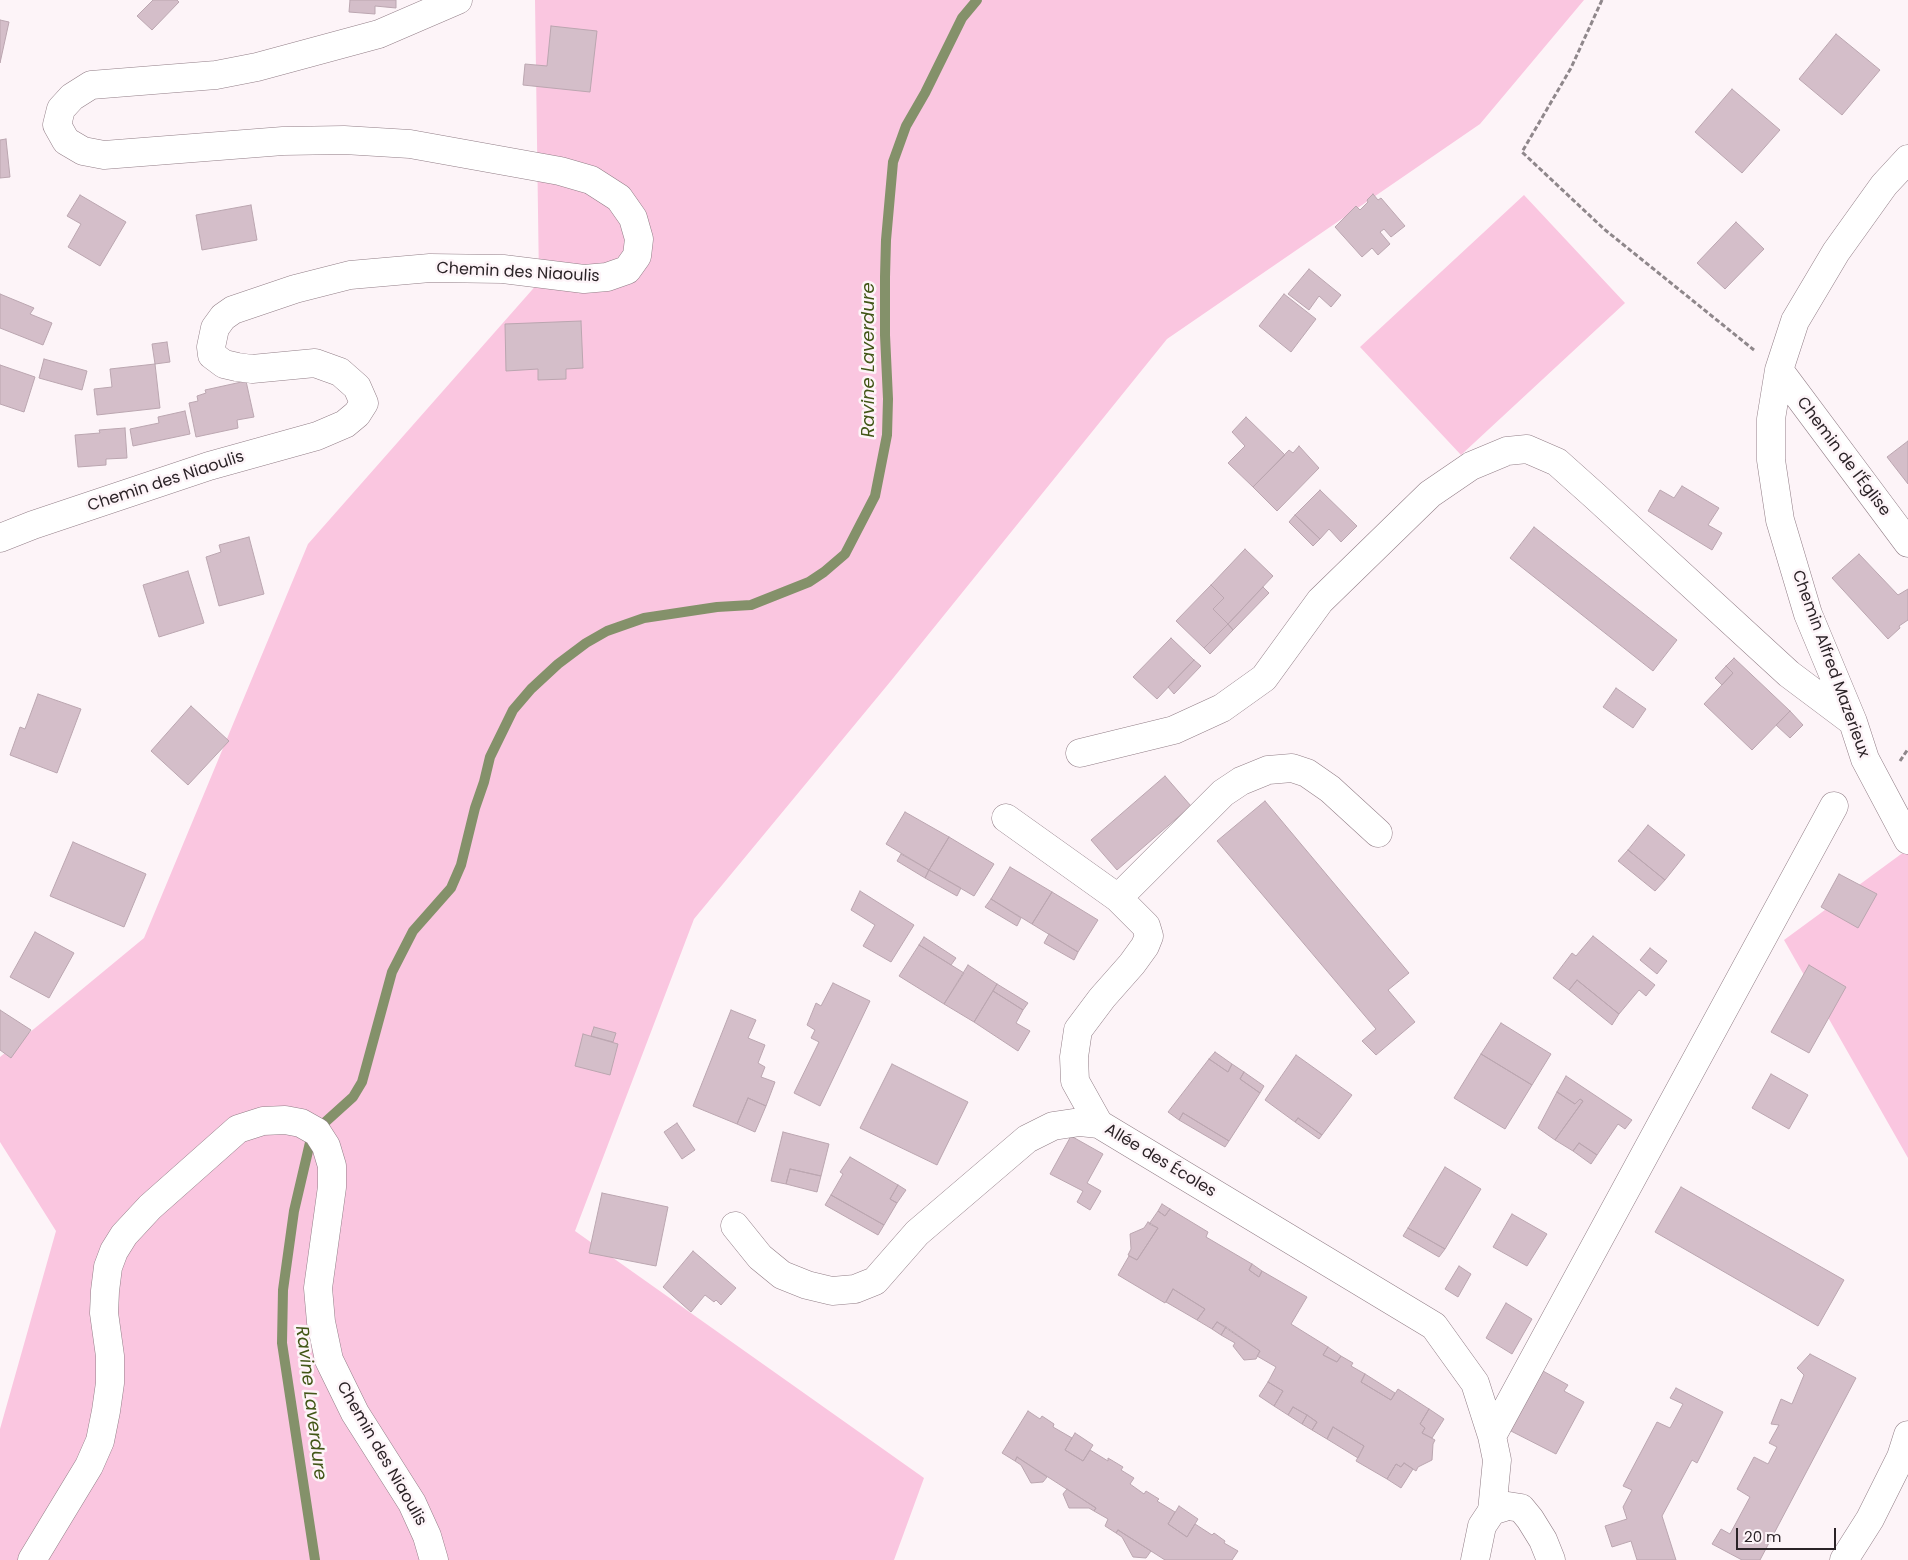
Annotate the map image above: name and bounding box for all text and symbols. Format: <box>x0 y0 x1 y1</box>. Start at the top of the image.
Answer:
street label: Chemin des Niaoulis <box>436 259 600 287</box>
water label: Ravine Laverdure <box>858 282 880 438</box>
street label: Chemin de l'Église <box>1792 394 1894 520</box>
street label: Chemin des Niaoulis <box>85 448 247 516</box>
street label: Chemin Alfred Mazerieux <box>1787 568 1873 760</box>
street label: Allée des Écoles <box>1101 1120 1219 1202</box>
water label: Ravine Laverdure <box>290 1325 330 1481</box>
street label: Chemin des Niaoulis <box>332 1378 430 1530</box>
scale bar <box>1738 1518 1838 1550</box>
text: 20 m <box>1744 1526 1782 1547</box>

